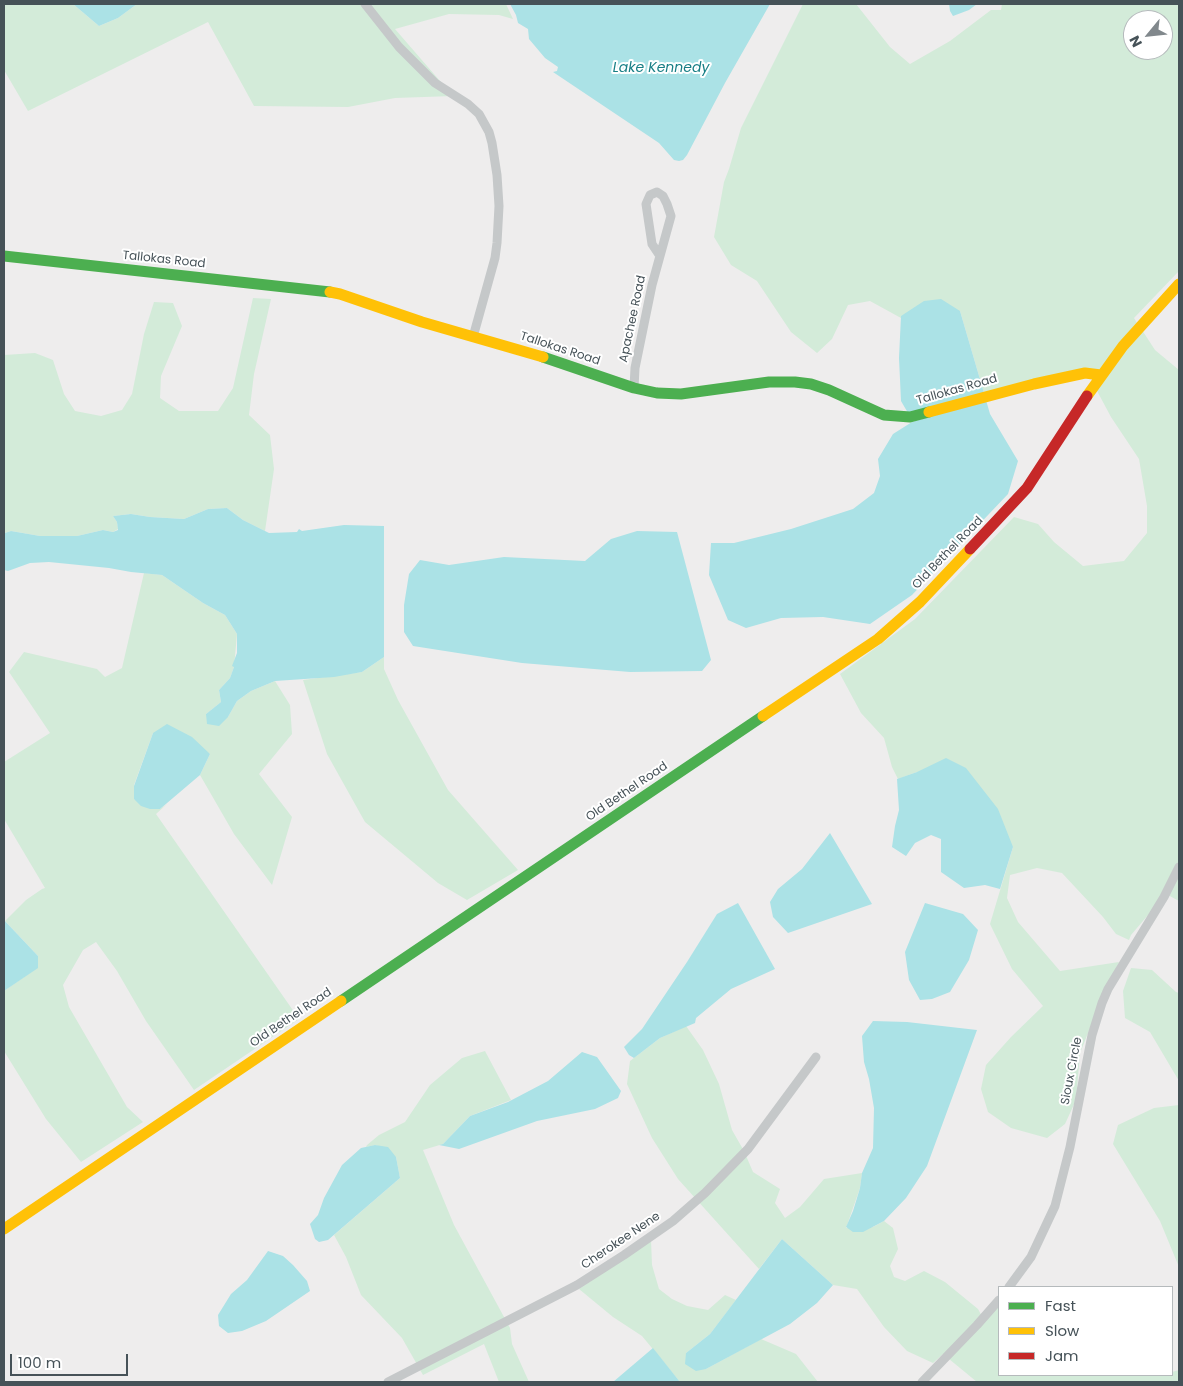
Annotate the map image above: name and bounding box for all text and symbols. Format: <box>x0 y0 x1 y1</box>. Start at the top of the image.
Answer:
north arrow <box>1123 10 1173 60</box>
text: N <box>1124 32 1147 51</box>
water label: Lake Kennedy <box>613 60 709 76</box>
street label: Tallokas Road <box>122 248 206 272</box>
street label: Apachee Road <box>617 274 649 364</box>
street label: Tallokas Road <box>518 329 602 369</box>
street label: Tallokas Road <box>915 372 999 408</box>
street label: Old Bethel Road <box>910 514 986 592</box>
street label: Old Bethel Road <box>583 759 671 825</box>
street label: Old Bethel Road <box>247 985 335 1051</box>
street label: Sioux Circle <box>1058 1036 1086 1106</box>
street label: Cherokee Nene <box>579 1209 663 1273</box>
legend <box>998 1286 1173 1376</box>
text: Fast <box>1045 1295 1076 1316</box>
text: Slow <box>1045 1320 1079 1341</box>
scale bar <box>12 1344 130 1376</box>
text: Jam <box>1045 1345 1079 1366</box>
text: 100 m <box>18 1352 61 1373</box>

